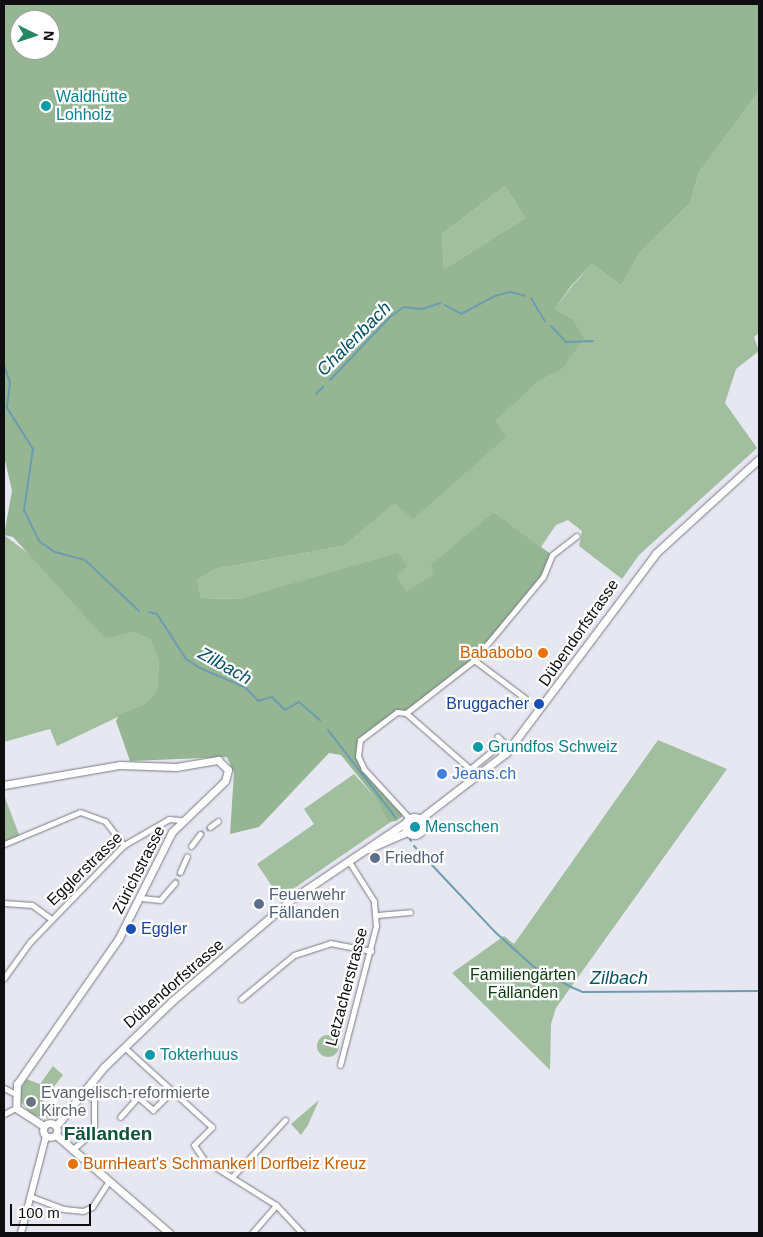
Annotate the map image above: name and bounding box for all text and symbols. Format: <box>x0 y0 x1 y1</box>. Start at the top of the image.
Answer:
north arrow <box>10 10 60 60</box>
text: N <box>41 30 57 42</box>
place label: Waldhütte Lohholz <box>56 87 127 125</box>
marker: Waldhütte Lohholz <box>40 100 52 112</box>
water label: Chalenbach <box>312 297 396 381</box>
street label: Dübendorfstrasse <box>535 576 623 690</box>
water label: Zilbach <box>194 642 256 690</box>
place label: Bababobo <box>460 643 533 663</box>
marker: Bababobo <box>537 647 549 659</box>
place label: Bruggacher <box>446 694 529 714</box>
marker: Bruggacher <box>533 698 545 710</box>
place label: Grundfos Schweiz <box>488 737 618 757</box>
marker: Grundfos Schweiz <box>472 741 484 753</box>
place label: Jeans.ch <box>452 764 516 784</box>
marker: Jeans.ch <box>436 768 448 780</box>
place label: Menschen <box>425 817 499 837</box>
marker: Menschen <box>409 821 421 833</box>
street label: Zürichstrasse <box>109 823 169 917</box>
street label: Egglerstrasse <box>43 828 127 910</box>
place label: Friedhof <box>385 848 444 868</box>
marker: Friedhof <box>369 852 381 864</box>
place label: Feuerwehr Fällanden <box>269 885 345 923</box>
marker: Feuerwehr Fällanden <box>253 898 265 910</box>
place label: Eggler <box>141 919 187 939</box>
marker: Eggler <box>125 923 137 935</box>
street label: Letzacherstrasse <box>322 926 372 1048</box>
street label: Dübendorfstrasse <box>120 935 228 1033</box>
park label: Familiengärten Fällanden <box>470 965 576 1003</box>
water label: Zilbach <box>590 967 648 989</box>
place label: Tokterhuus <box>160 1045 238 1065</box>
marker: Tokterhuus <box>144 1049 156 1061</box>
place label: Evangelisch-reformierte Kirche <box>41 1083 210 1121</box>
marker: Evangelisch-reformierte Kirche <box>25 1096 37 1108</box>
district label: Fällanden <box>64 1123 152 1145</box>
place label: BurnHeart's Schmankerl Dorfbeiz Kreuz <box>83 1154 366 1174</box>
marker: BurnHeart's Schmankerl Dorfbeiz Kreuz <box>67 1158 79 1170</box>
scale bar <box>12 1194 94 1226</box>
text: 100 m <box>18 1204 60 1221</box>

